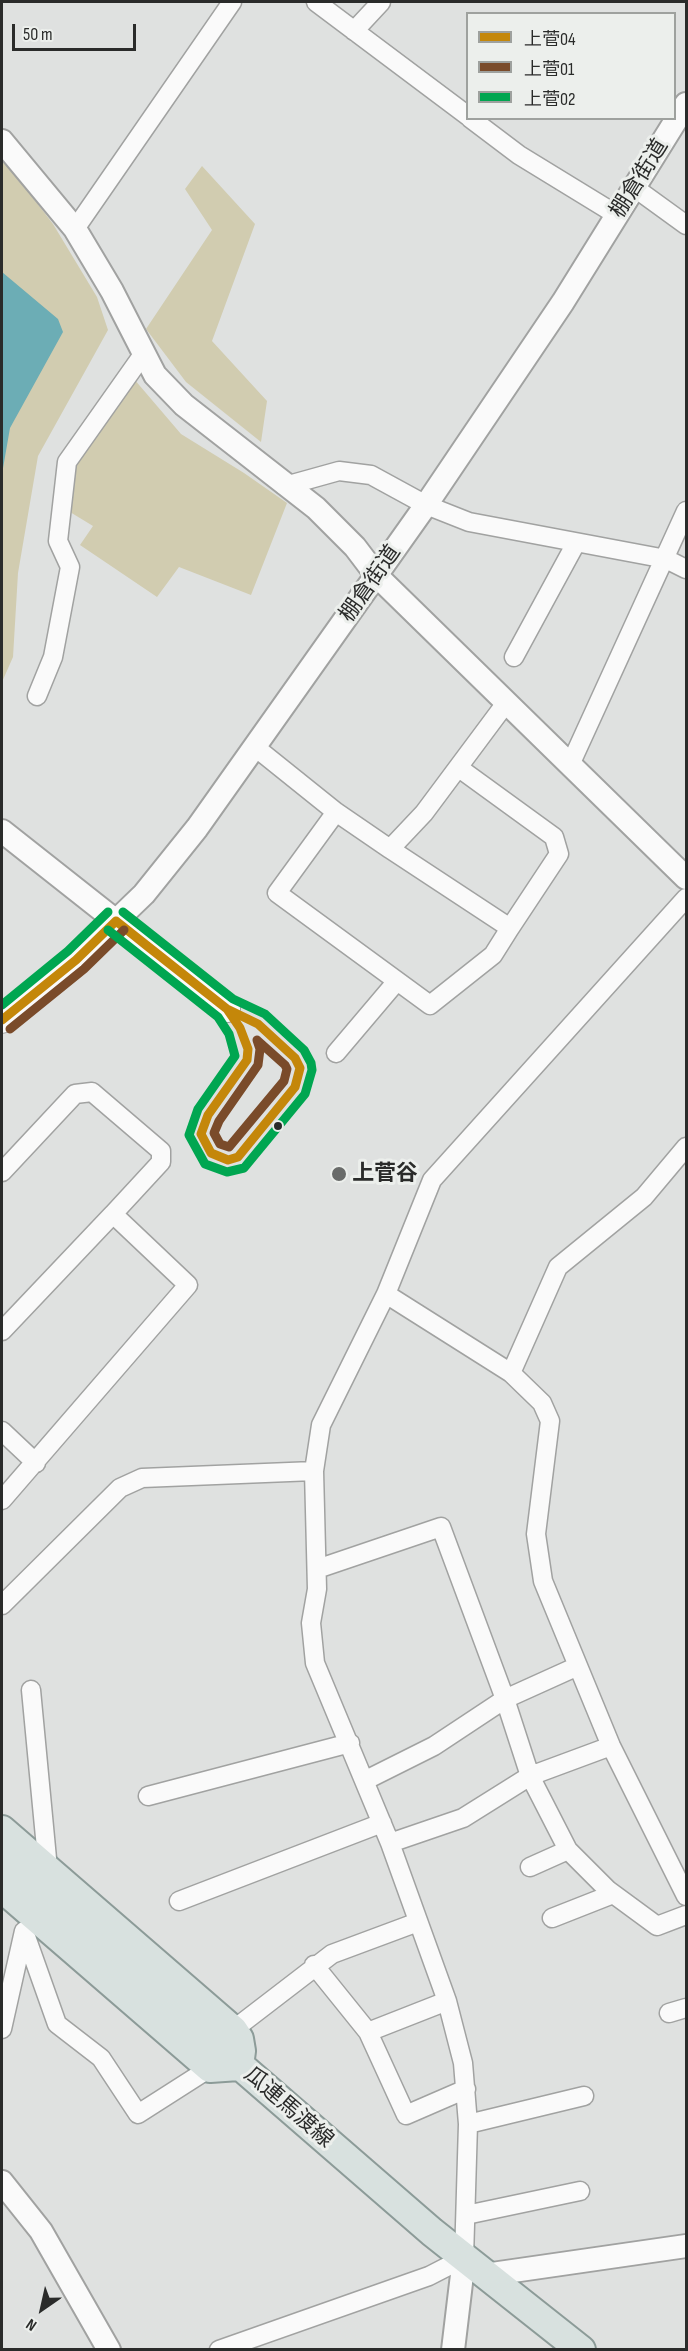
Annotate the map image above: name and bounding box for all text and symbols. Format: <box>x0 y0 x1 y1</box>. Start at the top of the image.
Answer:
scale bar <box>15 12 140 50</box>
legend <box>466 12 676 120</box>
text: 50 m <box>23 24 53 45</box>
text: 上菅04 <box>524 29 576 50</box>
text: 上菅01 <box>524 59 574 80</box>
text: 上菅02 <box>524 89 575 110</box>
street label: 棚倉街道 <box>605 135 675 223</box>
street label: 棚倉街道 <box>335 540 407 628</box>
unlabelled marker <box>272 1120 284 1132</box>
place label: 上菅谷 <box>352 1161 418 1187</box>
marker: 上菅谷 <box>330 1165 348 1183</box>
street label: 瓜連馬渡線 <box>238 2062 338 2154</box>
north arrow <box>12 2279 72 2339</box>
text: N <box>23 2314 41 2335</box>

